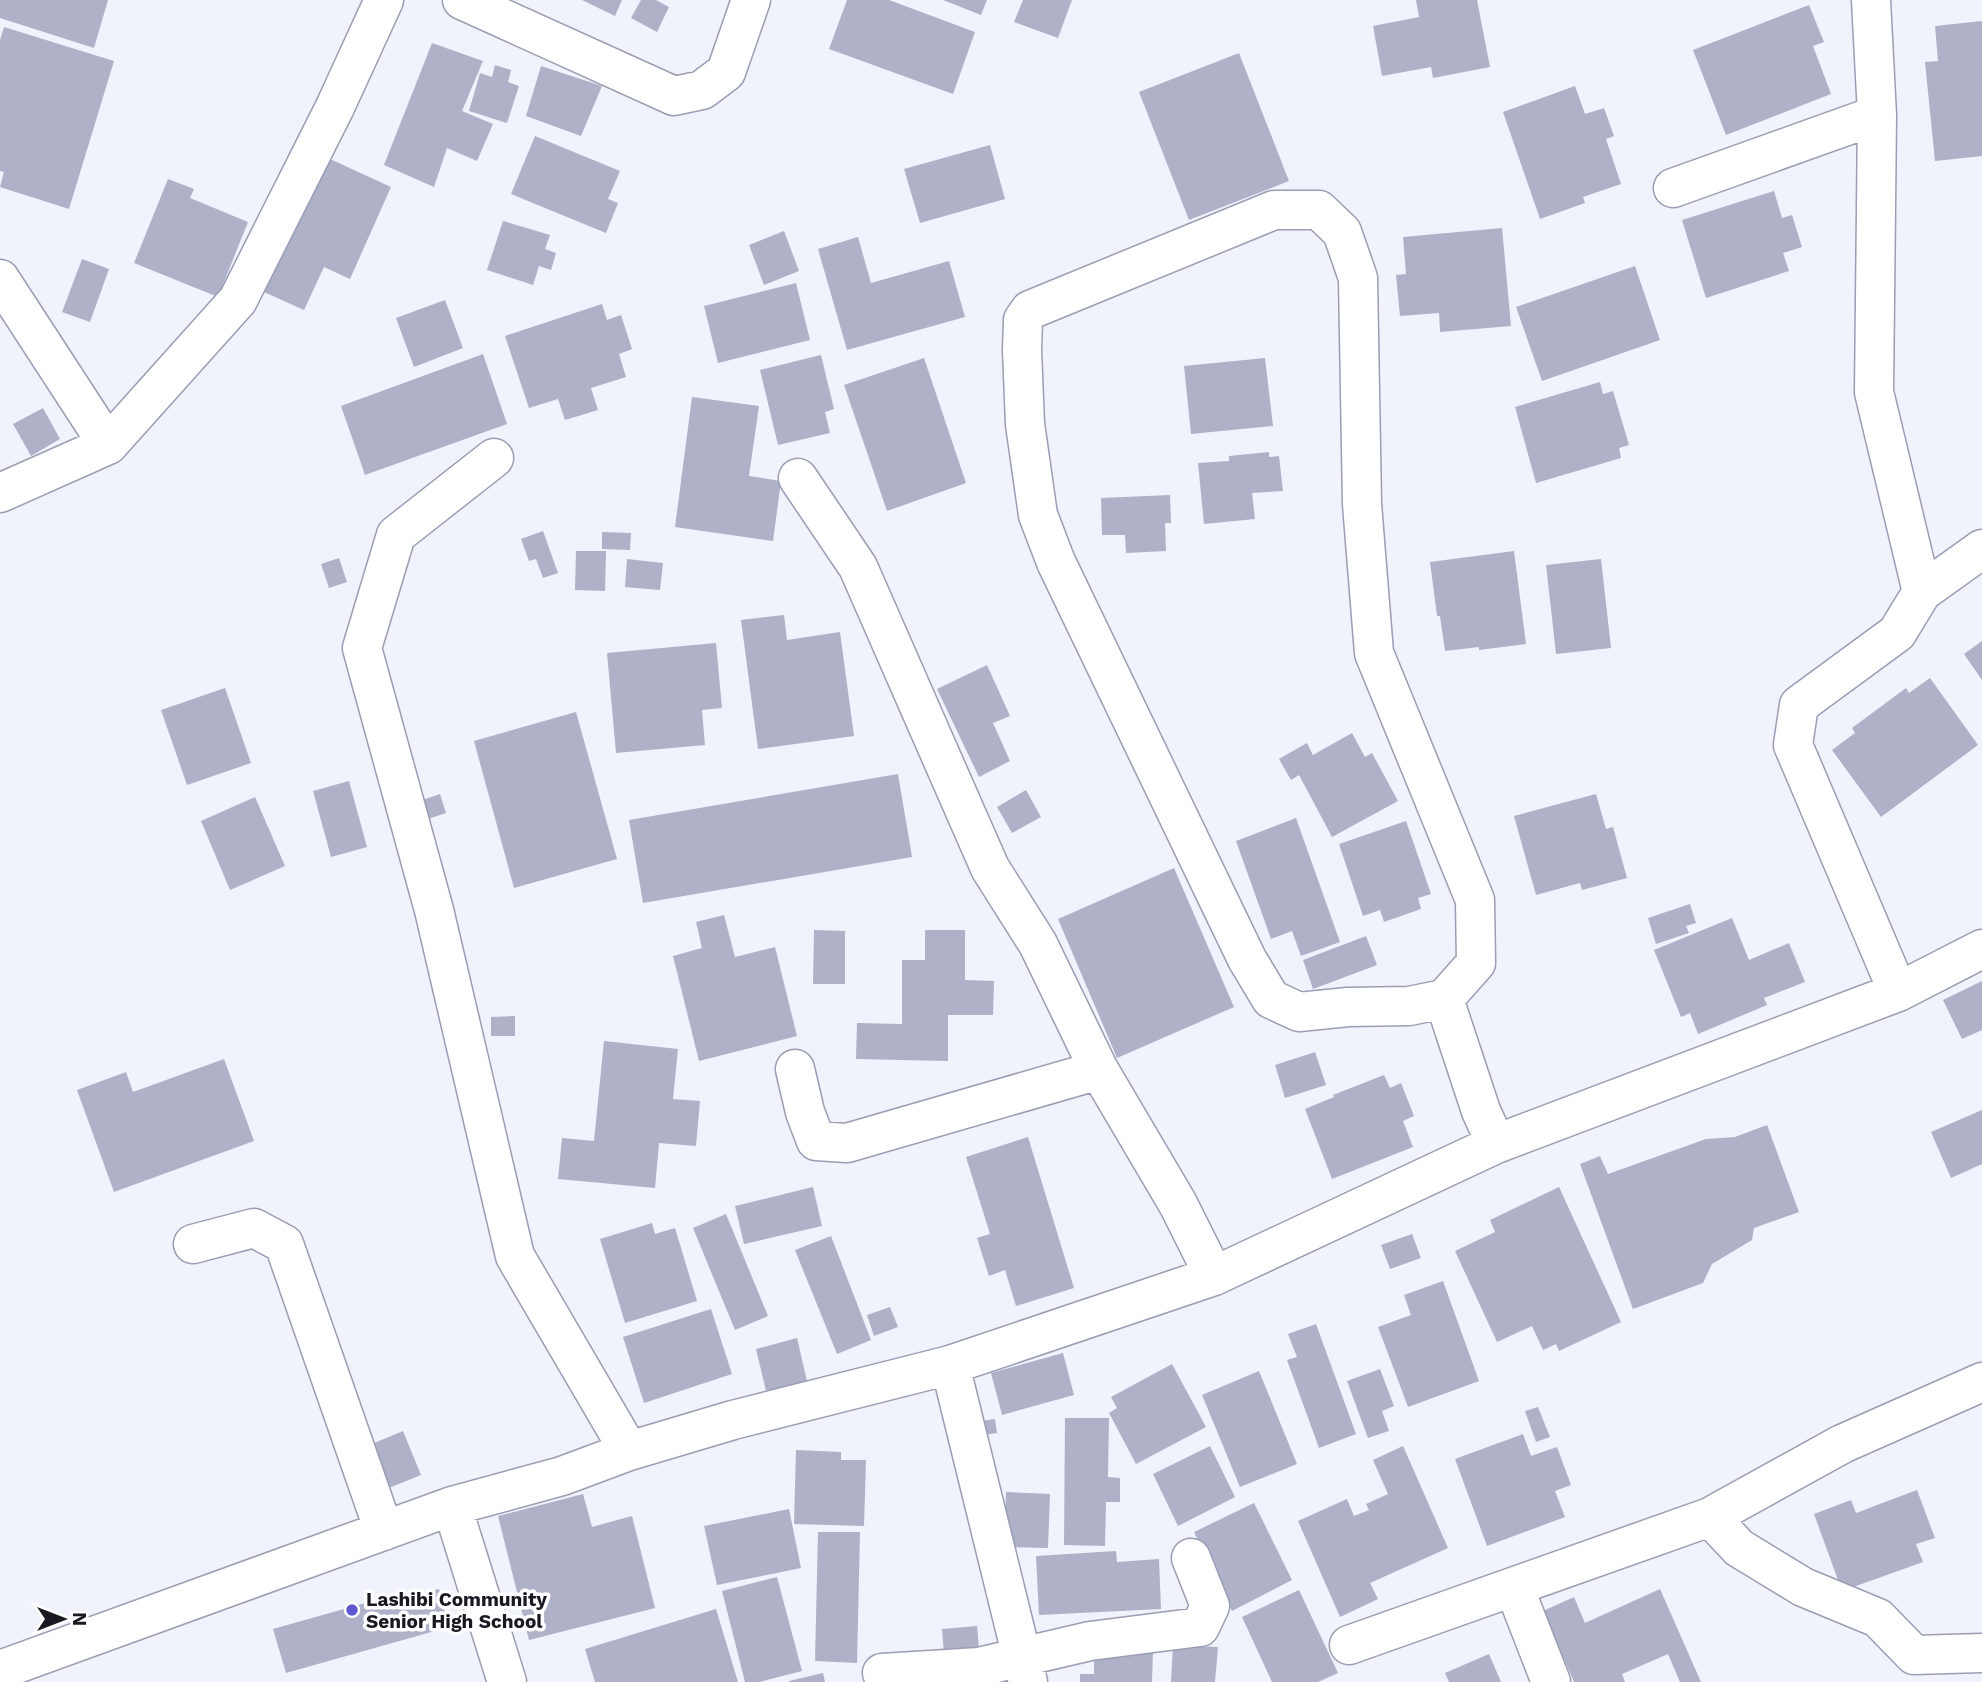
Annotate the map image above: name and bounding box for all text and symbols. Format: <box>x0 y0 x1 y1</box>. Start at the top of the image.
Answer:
north arrow <box>28 1584 98 1654</box>
place label: Lashibi Community Senior High School <box>366 1588 547 1633</box>
marker: Lashibi Community Senior High School <box>344 1602 360 1618</box>
text: N <box>68 1612 91 1626</box>

